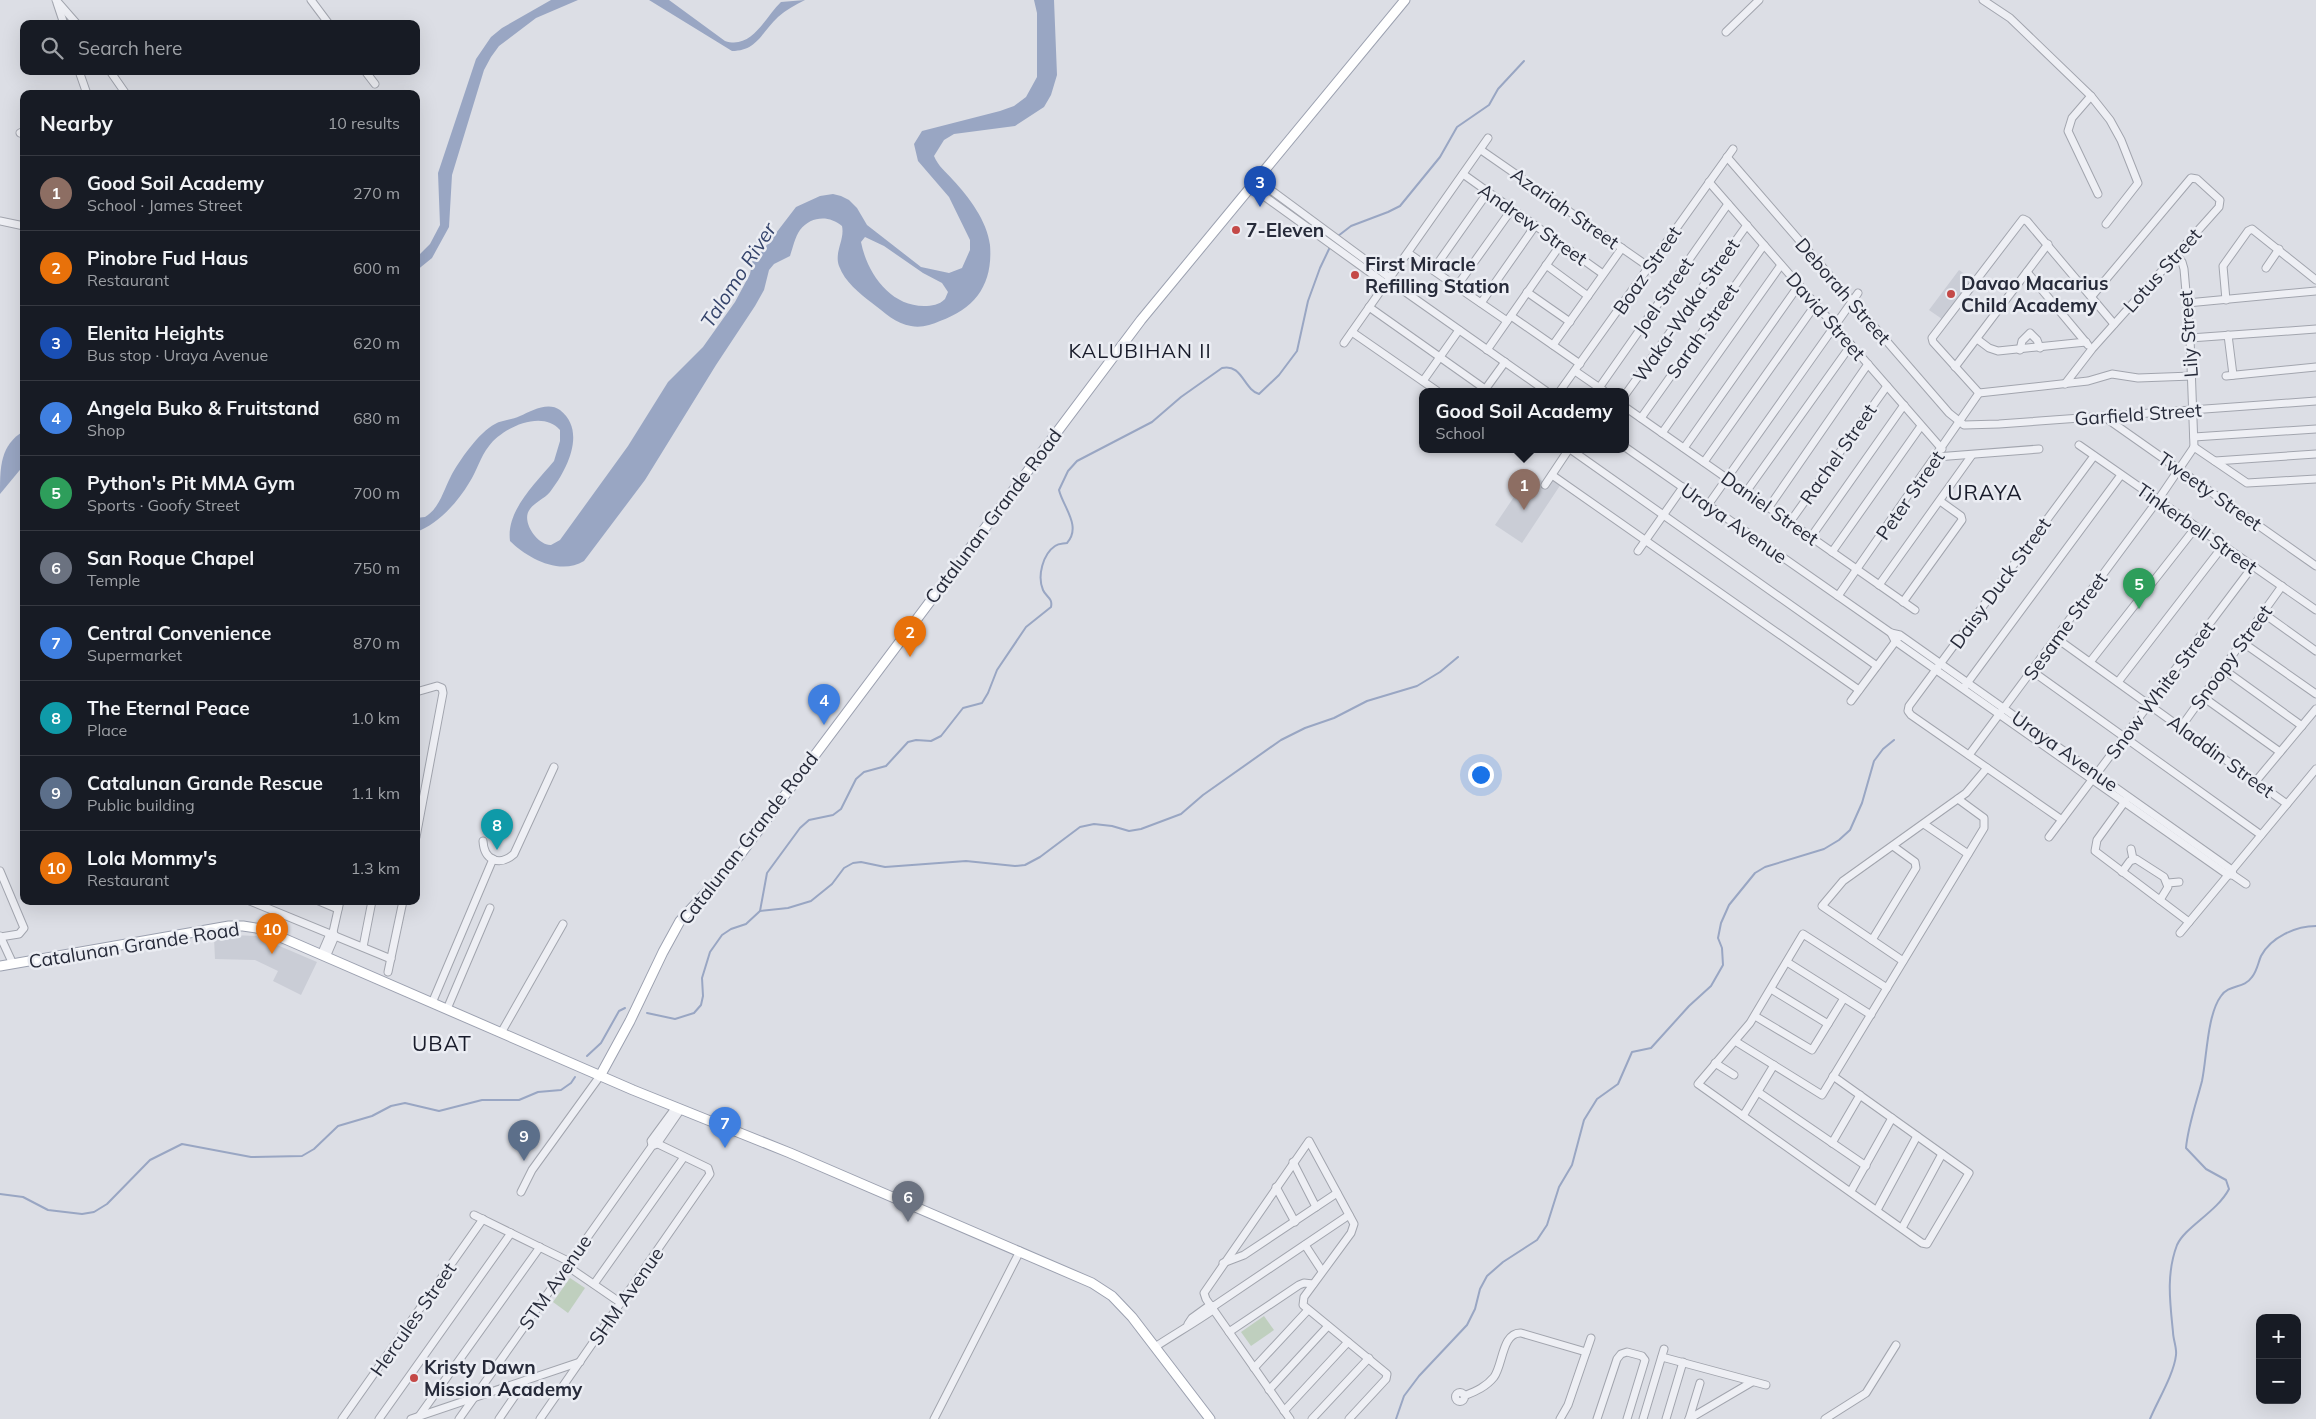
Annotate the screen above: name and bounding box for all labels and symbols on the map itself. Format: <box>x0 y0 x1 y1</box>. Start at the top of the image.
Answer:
street label: Azariah Street <box>1506 162 1624 254</box>
pin: 3 <box>1244 166 1276 207</box>
street label: Andrew Street <box>1474 178 1592 271</box>
water label: Talomo River <box>695 217 782 332</box>
place label: 7-Eleven <box>1246 218 1324 242</box>
street label: Boaz Street <box>1608 221 1686 319</box>
street label: Lotus Street <box>2118 222 2206 317</box>
marker: 7-Eleven <box>1230 224 1242 236</box>
street label: Waka-Waka Street <box>1627 233 1745 386</box>
street label: Deborah Street <box>1790 233 1896 350</box>
place label: First Miracle Refilling Station <box>1365 252 1510 298</box>
street label: Joel Street <box>1628 252 1699 340</box>
street label: David Street <box>1781 267 1871 365</box>
marker: First Miracle Refilling Station <box>1349 269 1361 281</box>
place label: Davao Macarius Child Academy <box>1961 271 2108 317</box>
street label: Sarah Street <box>1661 279 1744 383</box>
marker: Davao Macarius Child Academy <box>1945 288 1957 300</box>
street label: Lily Street <box>2173 289 2203 378</box>
district label: KALUBIHAN II <box>1068 338 1212 363</box>
street label: Garfield Street <box>2074 398 2203 430</box>
street label: Rachel Street <box>1794 399 1882 509</box>
street label: Catalunan Grande Road <box>919 424 1067 608</box>
street label: Peter Street <box>1870 445 1950 544</box>
street label: Tweety Street <box>2153 446 2267 536</box>
street label: Daniel Street <box>1717 466 1824 551</box>
pin: 1 <box>1508 469 1540 510</box>
street label: Uraya Avenue <box>1676 477 1792 569</box>
street label: Tinkerbell Street <box>2132 477 2262 579</box>
district label: URAYA <box>1947 479 2023 505</box>
street label: Daisy Duck Street <box>1944 512 2056 653</box>
street label: Sesame Street <box>2018 567 2112 685</box>
pin: 5 <box>2123 568 2155 609</box>
street label: Snoopy Street <box>2185 600 2277 714</box>
pin: 2 <box>894 616 926 657</box>
street label: Snow White Street <box>2100 616 2220 764</box>
pin: 4 <box>808 684 840 725</box>
street label: Uraya Avenue <box>2007 705 2123 797</box>
street label: Aladdin Street <box>2163 709 2279 803</box>
street label: Catalunan Grande Road <box>673 747 823 929</box>
your location <box>1468 762 1494 788</box>
pin: 8 <box>481 809 513 850</box>
pin: 10 <box>256 913 288 954</box>
street label: Catalunan Grande Road <box>27 917 241 973</box>
district label: UBAT <box>412 1030 472 1056</box>
pin: 7 <box>709 1107 741 1148</box>
pin: 9 <box>508 1120 540 1161</box>
pin: 6 <box>892 1181 924 1222</box>
street label: STM Avenue <box>513 1230 597 1334</box>
street label: SHM Avenue <box>584 1242 668 1350</box>
street label: Hercules Street <box>365 1257 461 1381</box>
place label: Kristy Dawn Mission Academy <box>424 1355 583 1401</box>
marker: Kristy Dawn Mission Academy <box>408 1372 420 1384</box>

